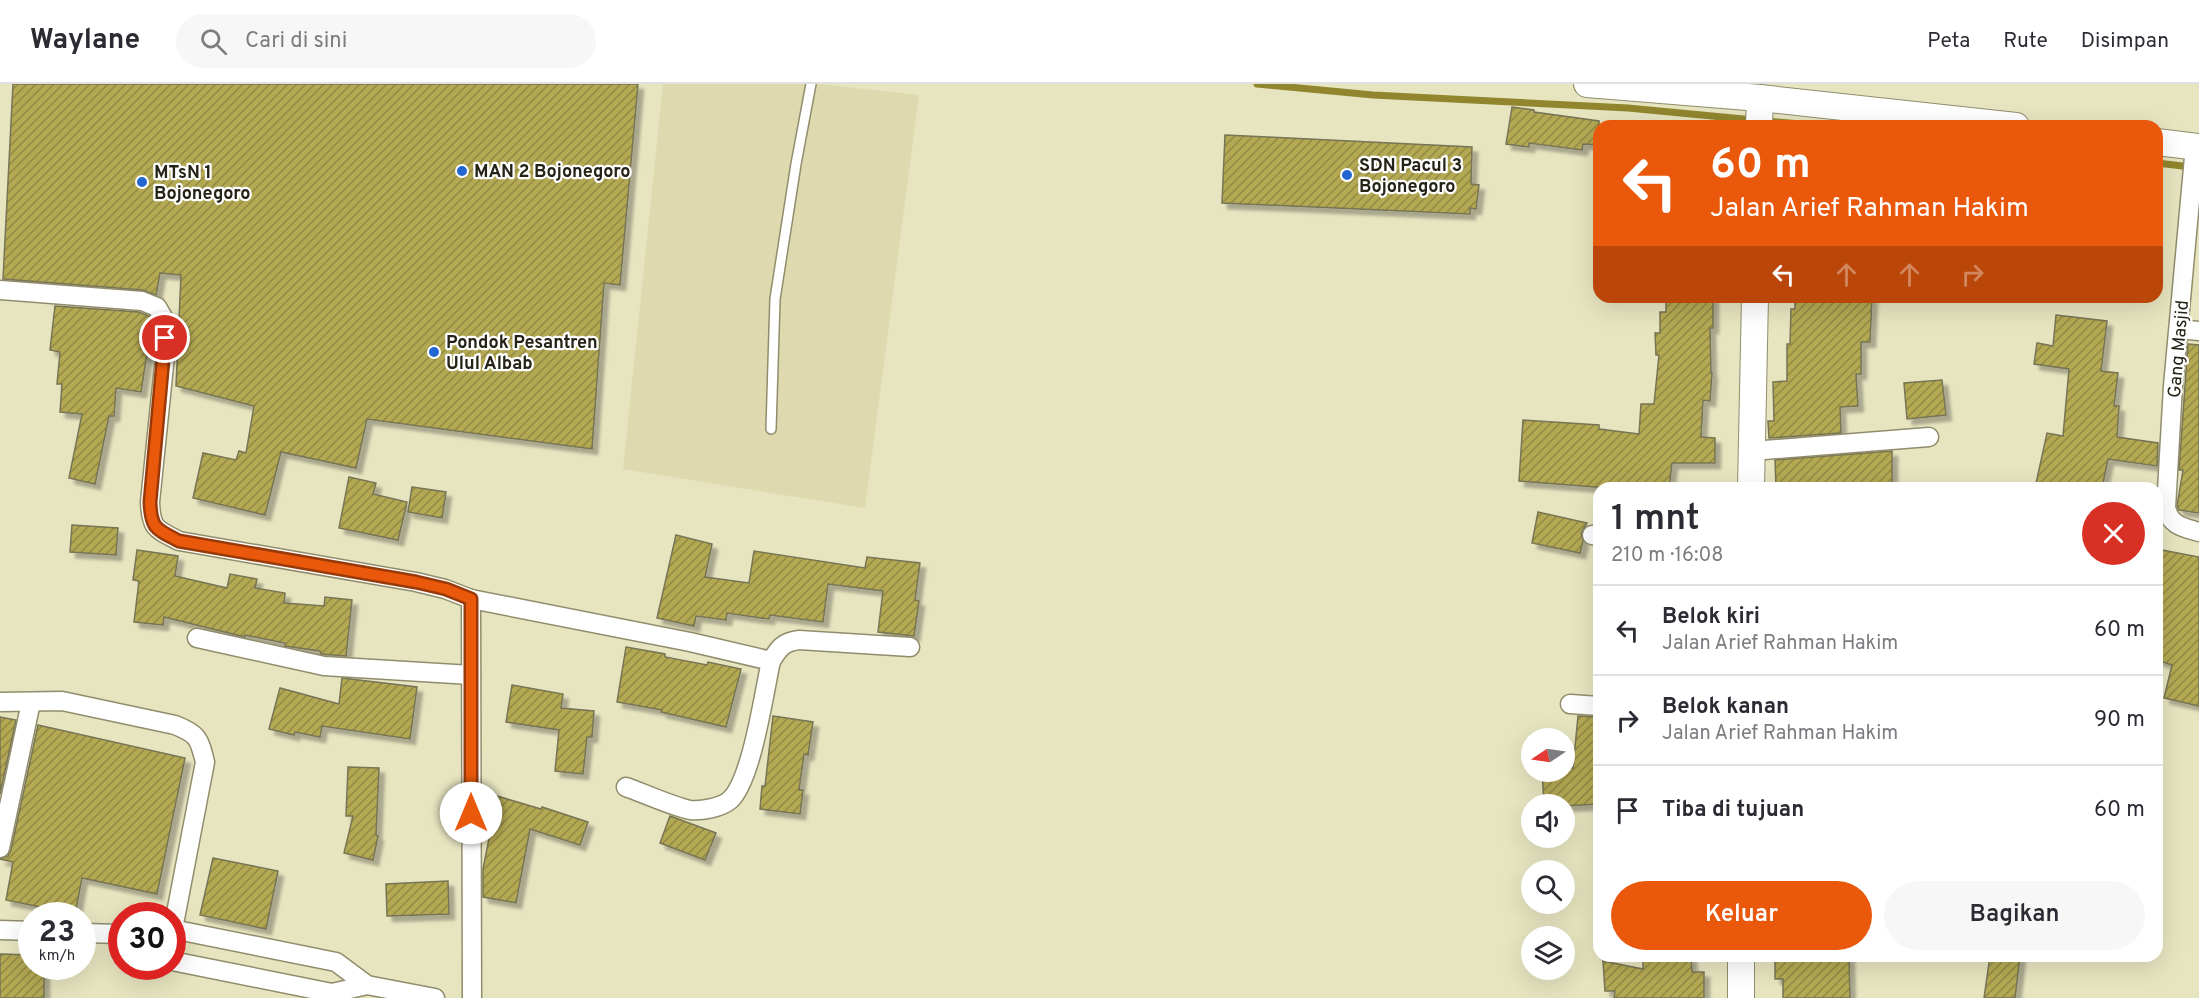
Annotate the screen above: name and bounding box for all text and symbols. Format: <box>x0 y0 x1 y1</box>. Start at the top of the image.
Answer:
search box <box>176 14 596 68</box>
text: Waylane <box>30 23 140 59</box>
icon: search <box>197 25 230 58</box>
text: Cari di sini <box>245 28 347 55</box>
text: Peta <box>1927 28 1970 55</box>
text: Rute <box>2003 28 2048 55</box>
text: Disimpan <box>2081 28 2169 55</box>
text: 60 m <box>1710 140 1811 193</box>
icon: left <box>1611 144 1689 222</box>
place label: SDN Pacul 3 Bojonegoro <box>1359 155 1462 199</box>
place label: MAN 2 Bojonegoro <box>474 161 631 184</box>
place label: MTsN 1 Bojonegoro <box>154 162 250 206</box>
marker: MAN 2 Bojonegoro <box>455 164 469 178</box>
marker: SDN Pacul 3 Bojonegoro <box>1340 168 1354 182</box>
marker: MTsN 1 Bojonegoro <box>135 175 149 189</box>
text: Jalan Arief Rahman Hakim <box>1710 192 2029 226</box>
icon: left <box>1767 258 1800 291</box>
icon: ahead <box>1830 258 1863 291</box>
icon: ahead <box>1893 258 1926 291</box>
icon: right <box>1956 258 1989 291</box>
street label: Gang Masjid <box>2164 299 2195 399</box>
pin <box>139 312 190 363</box>
icon: arrive <box>148 321 181 354</box>
place label: Pondok Pesantren Ulul Albab <box>446 332 598 376</box>
marker: Pondok Pesantren Ulul Albab <box>427 345 441 359</box>
text: 1 mnt <box>1611 497 1700 543</box>
button: close <box>2082 502 2145 565</box>
text: 210 m · 16:08 <box>1611 543 1724 569</box>
text: Belok kiri <box>1662 604 1760 631</box>
icon: left <box>1611 614 1644 647</box>
text: 60 m <box>2094 617 2145 644</box>
text: Jalan Arief Rahman Hakim <box>1662 631 1898 657</box>
text: Belok kanan <box>1662 694 1789 721</box>
icon: right <box>1611 704 1644 737</box>
text: 90 m <box>2094 707 2145 734</box>
text: Jalan Arief Rahman Hakim <box>1662 721 1898 747</box>
north arrow <box>1521 728 1575 782</box>
map controls <box>1521 728 1575 980</box>
position arrow <box>439 781 503 845</box>
button: sound <box>1521 794 1575 848</box>
icon: arrive <box>1611 794 1644 827</box>
text: Tiba di tujuan <box>1662 797 1804 824</box>
text: 60 m <box>2094 797 2145 824</box>
button: search <box>1521 860 1575 914</box>
button: Keluar <box>1611 881 1872 950</box>
button: Bagikan <box>1884 881 2145 950</box>
speed limit sign: 30 <box>108 902 186 980</box>
text: 23 <box>39 915 75 952</box>
button: layers <box>1521 926 1575 980</box>
text: km/h <box>39 947 75 966</box>

